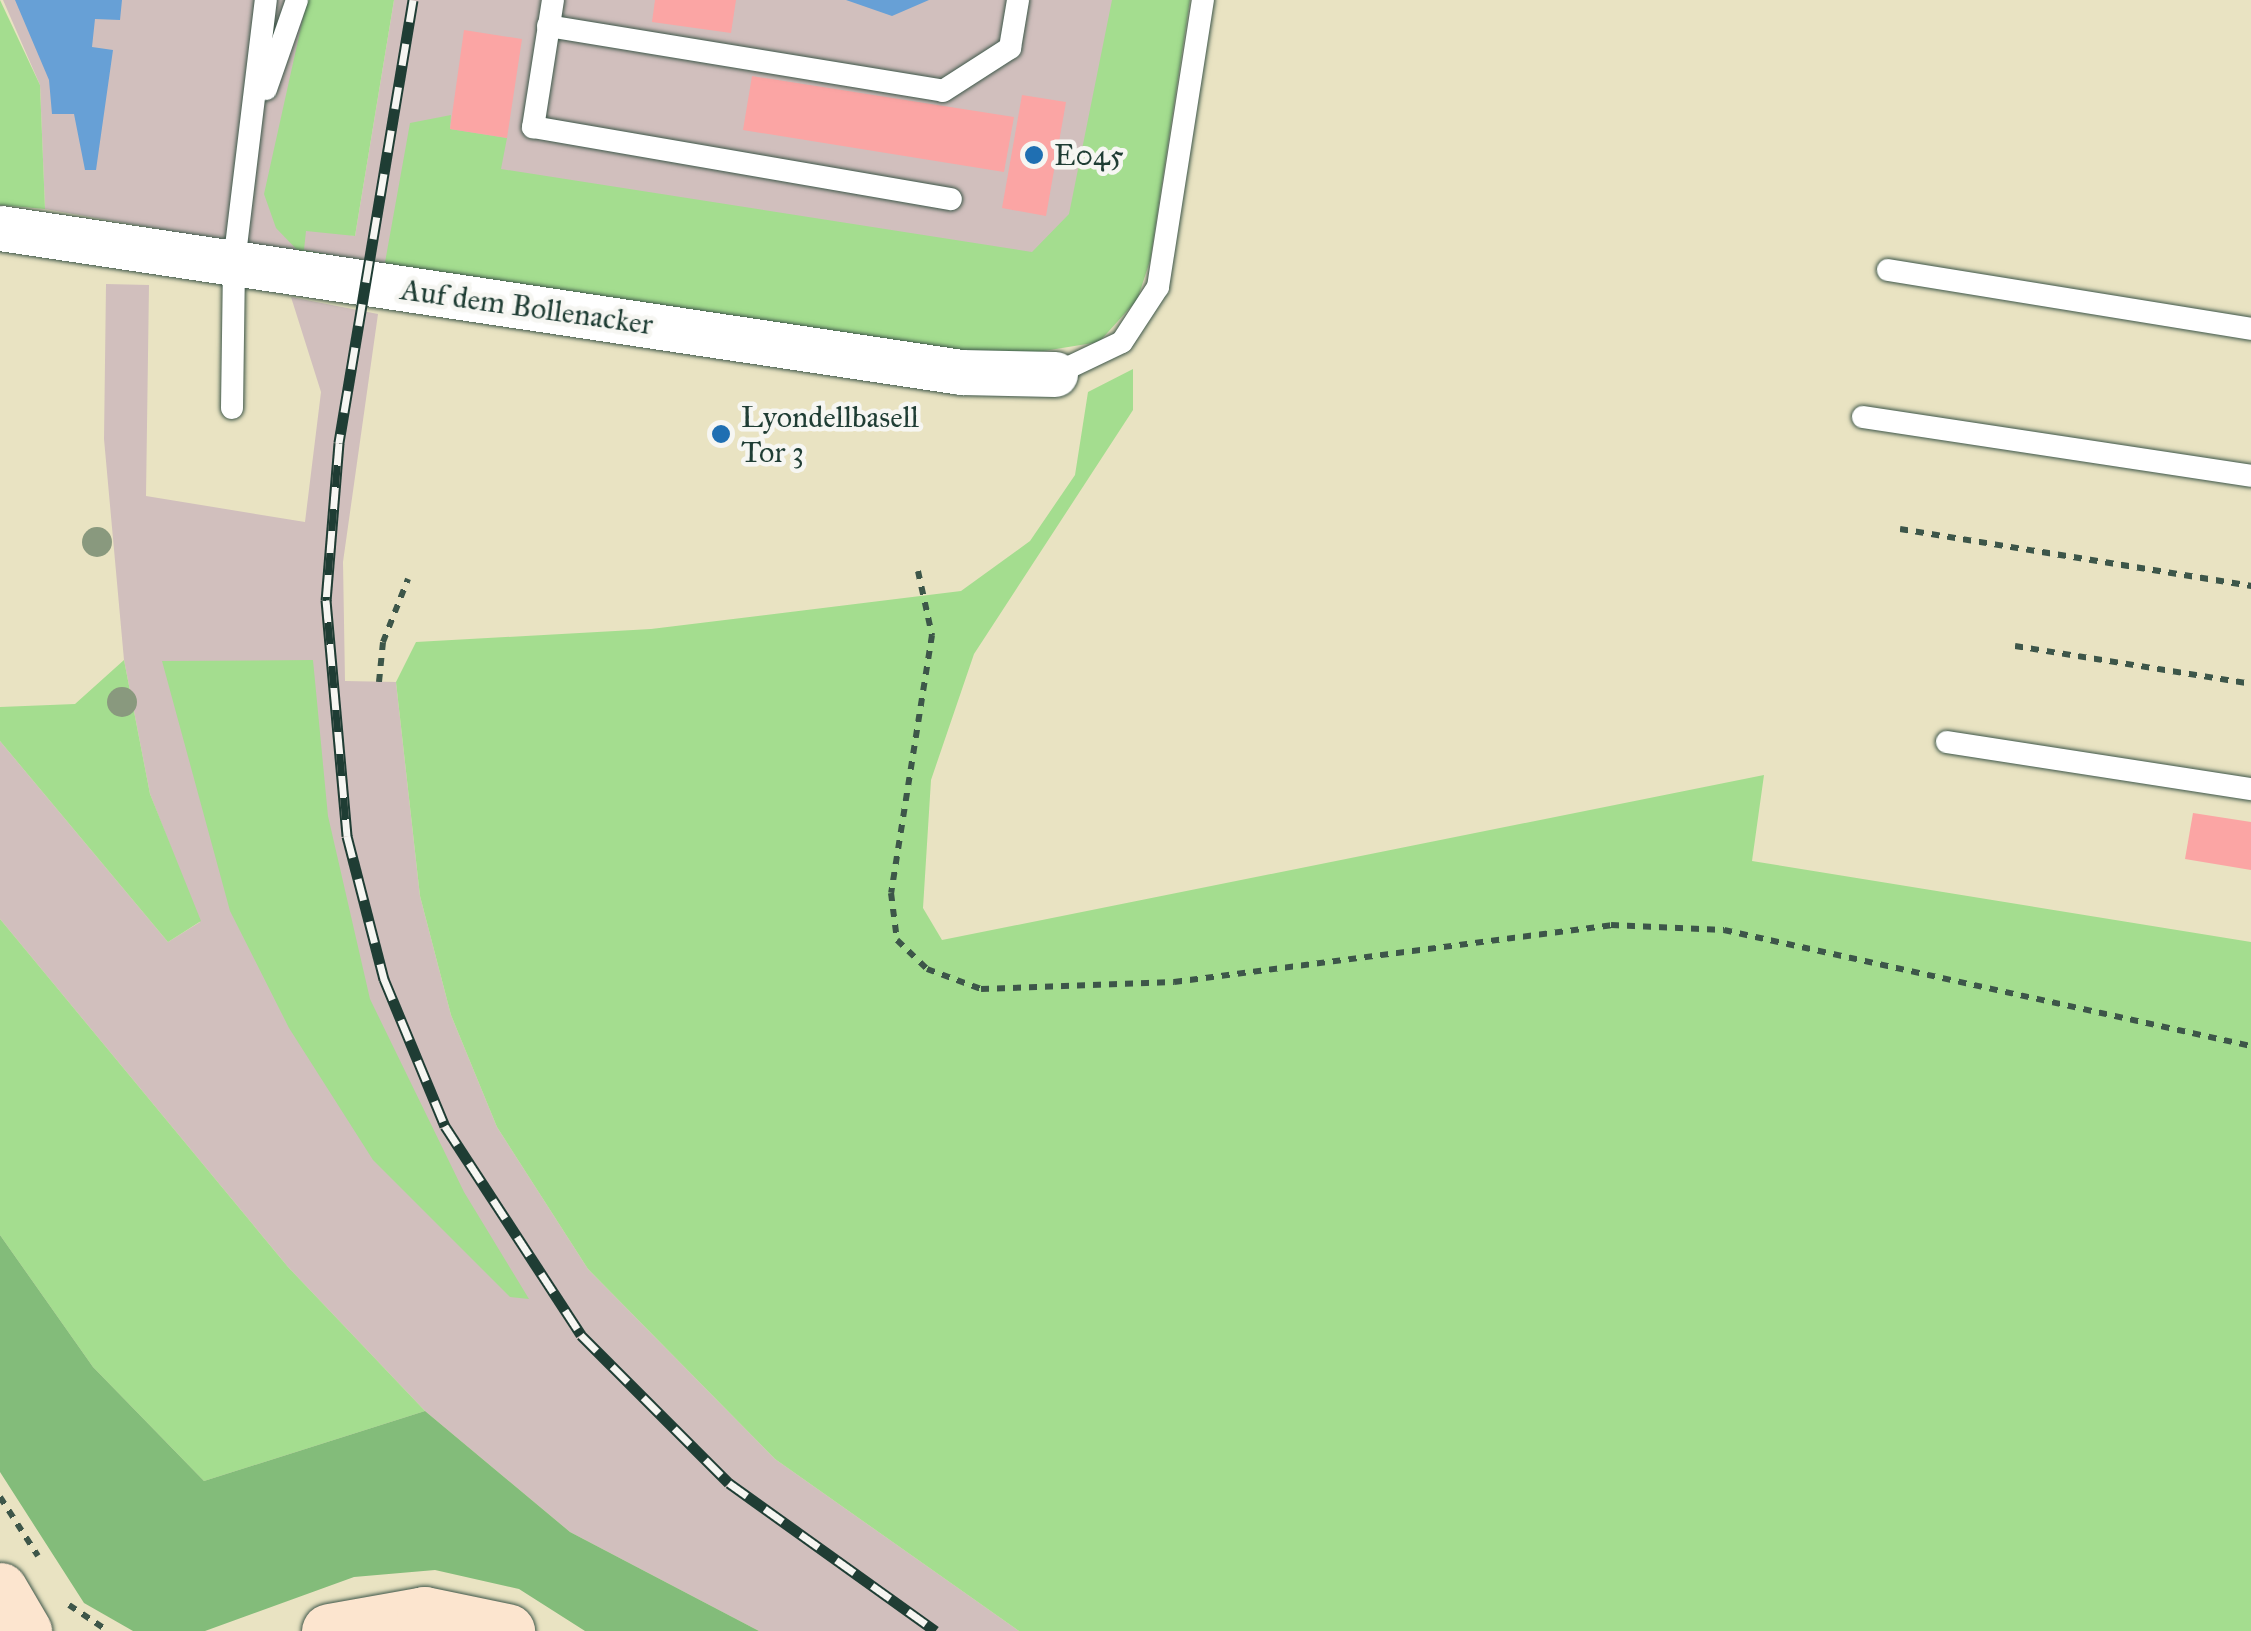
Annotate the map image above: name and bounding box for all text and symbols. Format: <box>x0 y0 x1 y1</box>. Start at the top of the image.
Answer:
place label: E045 <box>1054 137 1124 173</box>
marker: E045 <box>1023 144 1045 166</box>
street label: Auf dem Bollenacker <box>399 271 655 343</box>
place label: Lyondellbasell Tor 3 <box>741 399 919 470</box>
marker: Lyondellbasell Tor 3 <box>710 423 732 445</box>

